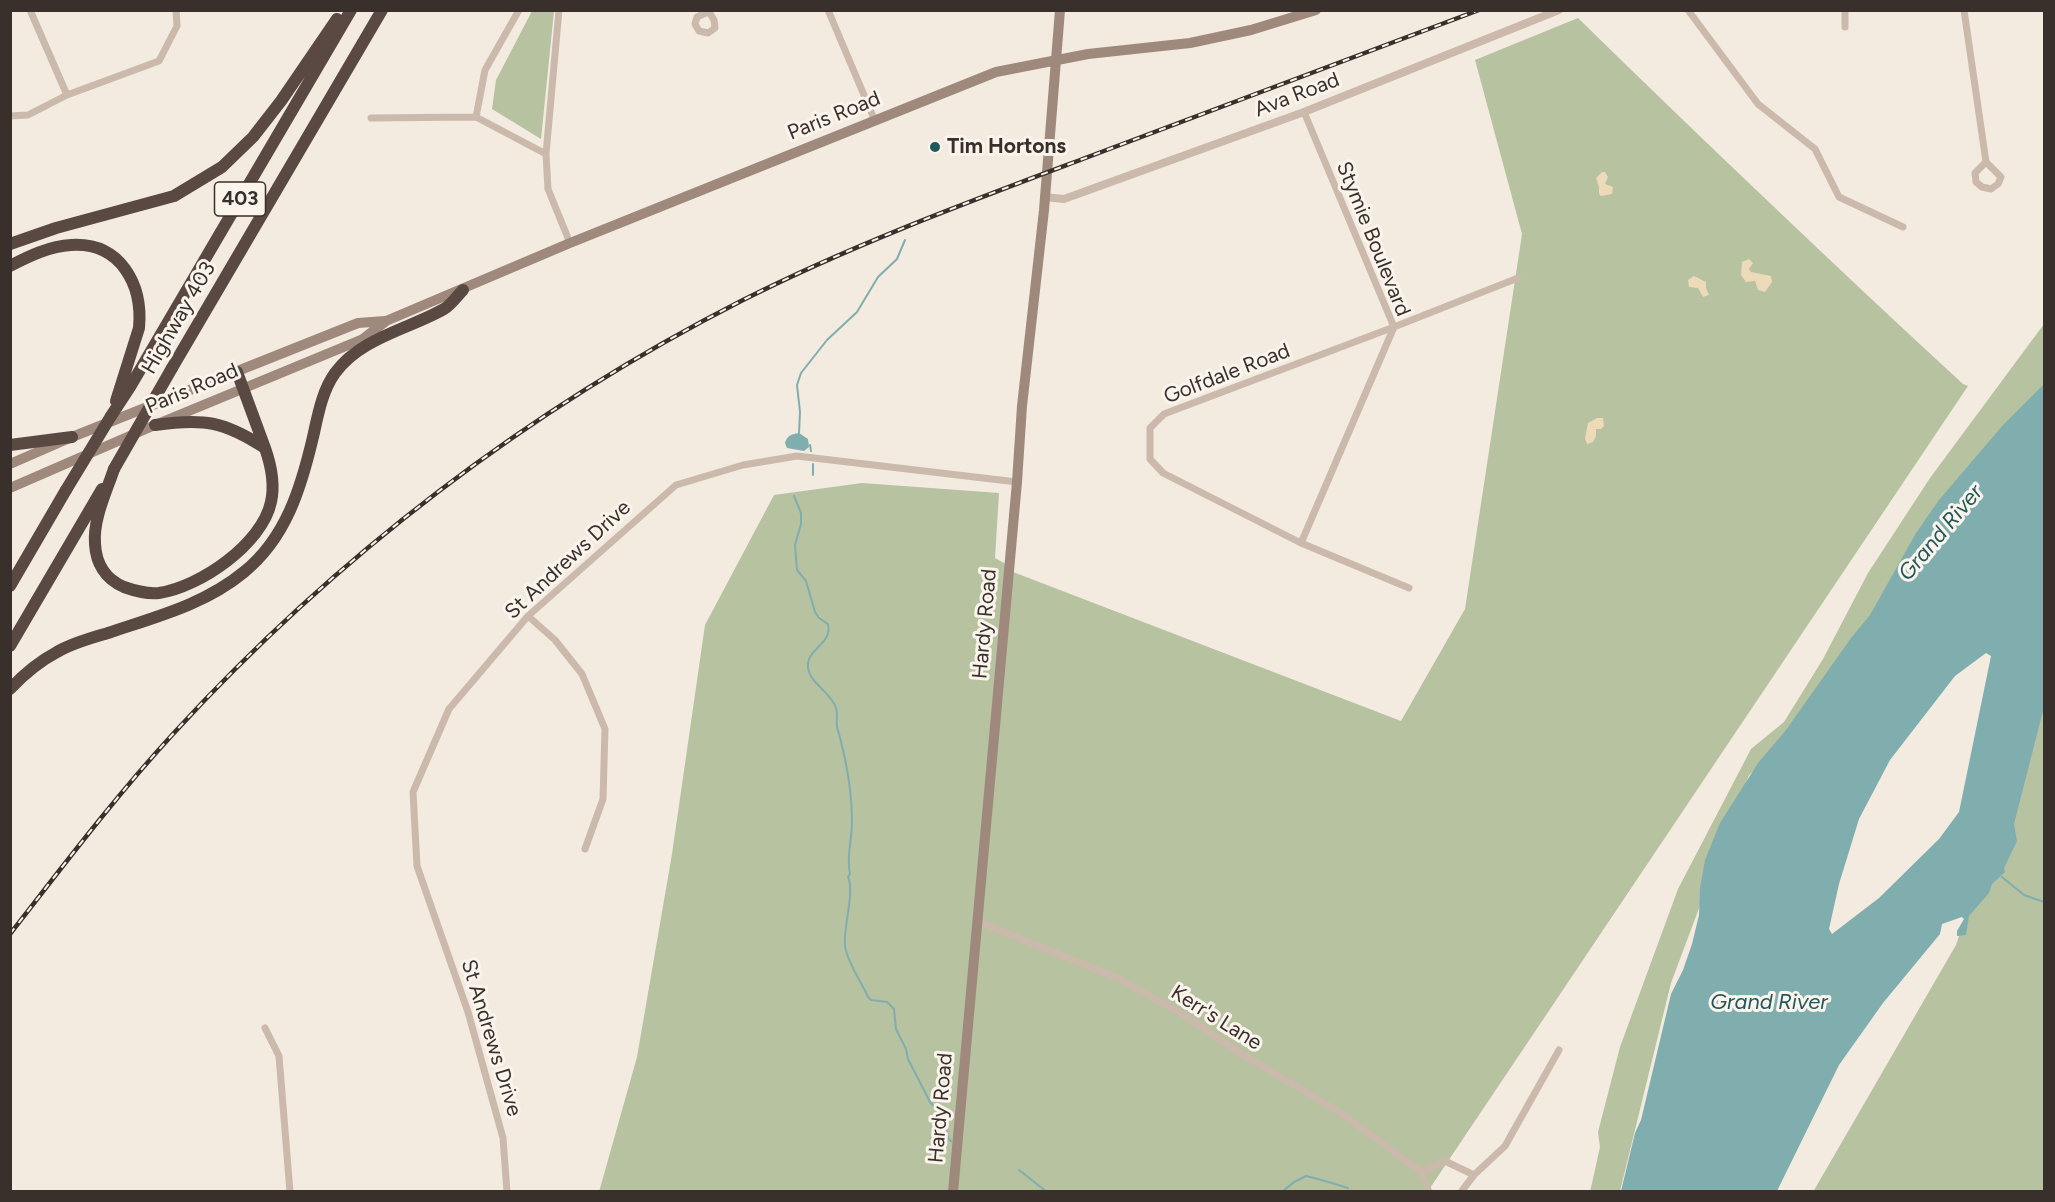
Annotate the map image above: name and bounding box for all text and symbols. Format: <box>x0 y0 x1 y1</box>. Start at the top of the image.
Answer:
street label: Ava Road <box>1251 67 1343 123</box>
street label: Paris Road <box>784 86 884 146</box>
place label: Tim Hortons <box>947 134 1066 160</box>
marker: Tim Hortons <box>928 140 942 154</box>
street label: Stymie Boulevard <box>1330 158 1416 320</box>
road number: 403 <box>214 182 266 216</box>
street label: Highway 403 <box>137 257 221 379</box>
street label: Golfdale Road <box>1160 338 1294 410</box>
street label: Paris Road <box>142 358 242 420</box>
water label: Grand River <box>1893 480 1989 586</box>
street label: St Andrews Drive <box>500 495 636 625</box>
street label: Hardy Road <box>968 568 1002 680</box>
street label: St Andrews Drive <box>455 957 527 1119</box>
street label: Kerr's Lane <box>1166 980 1266 1056</box>
water label: Grand River <box>1710 990 1828 1016</box>
street label: Hardy Road <box>924 1052 958 1164</box>

